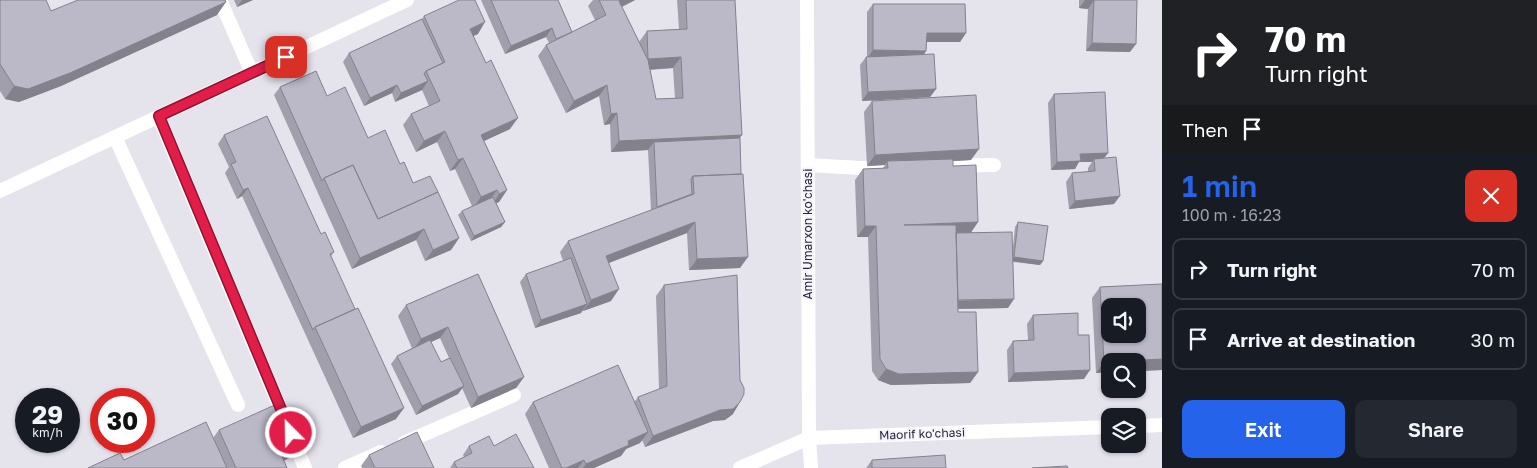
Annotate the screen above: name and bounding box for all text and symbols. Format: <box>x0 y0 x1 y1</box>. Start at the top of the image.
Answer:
text: 70 m <box>1265 18 1346 60</box>
icon: right <box>1182 20 1247 85</box>
pin <box>265 36 307 78</box>
icon: arrive <box>272 43 300 71</box>
text: Turn right <box>1265 60 1368 87</box>
icon: arrive <box>1238 115 1266 143</box>
text: Then <box>1182 118 1228 141</box>
text: 1 min <box>1182 168 1257 204</box>
street label: Amir Umarxon ko'chasi <box>800 169 815 299</box>
button: close <box>1465 170 1517 222</box>
text: 100 m · 16:23 <box>1182 205 1281 225</box>
icon: right <box>1184 255 1212 283</box>
text: Turn right <box>1227 258 1317 281</box>
text: 70 m <box>1472 258 1515 281</box>
map controls <box>1101 298 1146 453</box>
button: sound <box>1101 298 1146 343</box>
icon: arrive <box>1184 325 1212 353</box>
text: Arrive at destination <box>1227 328 1415 351</box>
text: 30 m <box>1471 328 1515 351</box>
button: search <box>1101 353 1146 398</box>
speed limit sign: 30 <box>90 388 155 453</box>
text: 29 <box>32 399 63 430</box>
button: Exit <box>1182 400 1345 458</box>
button: Share <box>1355 400 1517 458</box>
position arrow <box>264 406 316 458</box>
button: layers <box>1101 408 1146 453</box>
text: km/h <box>32 425 63 440</box>
street label: Maorif ko'chasi <box>879 425 965 442</box>

